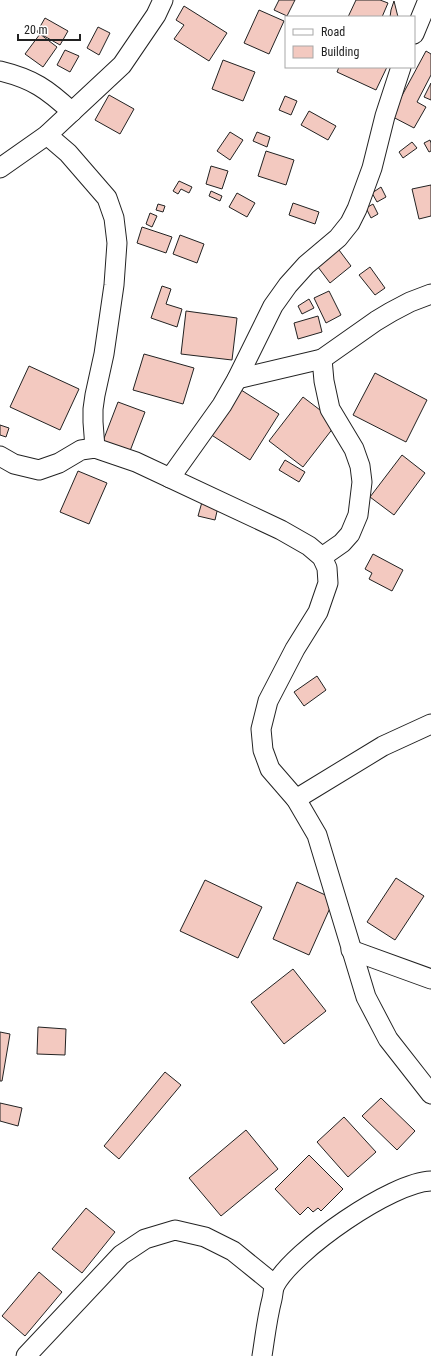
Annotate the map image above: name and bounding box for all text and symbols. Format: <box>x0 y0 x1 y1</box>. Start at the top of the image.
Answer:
scale bar <box>18 16 80 42</box>
legend <box>285 16 415 68</box>
text: 20 m <box>24 23 48 37</box>
text: Road <box>321 25 345 39</box>
text: Building <box>321 45 359 59</box>

